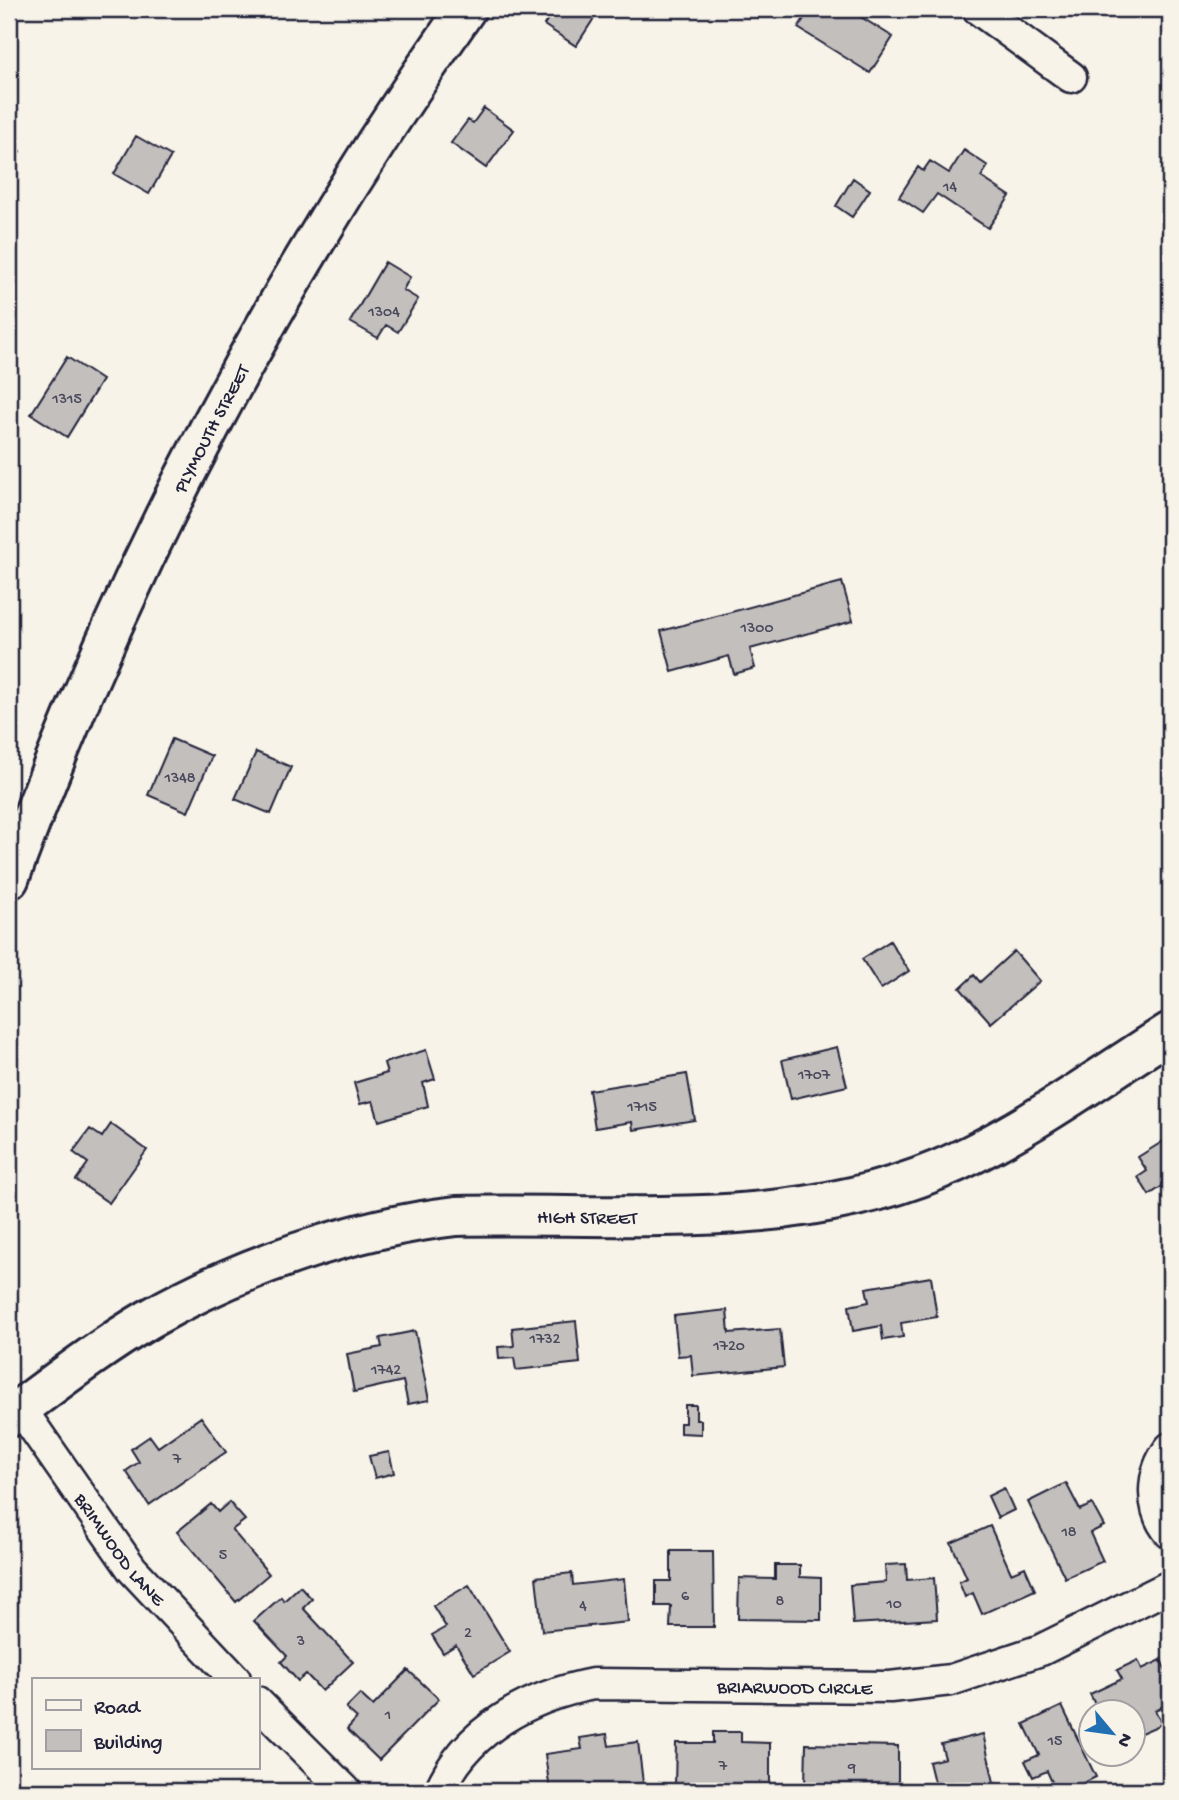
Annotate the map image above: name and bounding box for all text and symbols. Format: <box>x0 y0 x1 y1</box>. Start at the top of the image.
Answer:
house number: 14 <box>942 179 957 198</box>
house number: 1304 <box>367 304 400 323</box>
street label: PLYMOUTH STREET <box>170 361 257 499</box>
house number: 1315 <box>51 391 82 410</box>
house number: 1300 <box>740 620 773 639</box>
house number: 1348 <box>163 770 196 789</box>
house number: 1707 <box>797 1067 831 1086</box>
house number: 1715 <box>626 1099 657 1118</box>
street label: HIGH STREET <box>537 1208 638 1231</box>
house number: 1732 <box>529 1331 561 1350</box>
house number: 1720 <box>712 1338 745 1357</box>
house number: 1742 <box>370 1362 401 1381</box>
house number: 7 <box>172 1451 182 1470</box>
street label: BRIMWOOD LANE <box>67 1489 169 1613</box>
house number: 18 <box>1060 1524 1077 1543</box>
house number: 5 <box>219 1547 227 1566</box>
house number: 6 <box>681 1588 690 1607</box>
house number: 8 <box>776 1593 785 1612</box>
house number: 10 <box>885 1596 902 1615</box>
house number: 4 <box>579 1598 587 1617</box>
house number: 2 <box>464 1625 472 1644</box>
house number: 3 <box>296 1633 305 1652</box>
street label: BRIARWOOD CIRCLE <box>716 1677 874 1702</box>
legend <box>32 1678 259 1769</box>
text: Road <box>94 1697 142 1722</box>
north arrow <box>1078 1699 1148 1769</box>
house number: 1 <box>384 1707 391 1726</box>
text: N <box>1111 1729 1137 1751</box>
text: Building <box>93 1732 163 1757</box>
house number: 15 <box>1047 1733 1062 1752</box>
house number: 7 <box>718 1758 728 1777</box>
house number: 9 <box>847 1760 856 1779</box>

